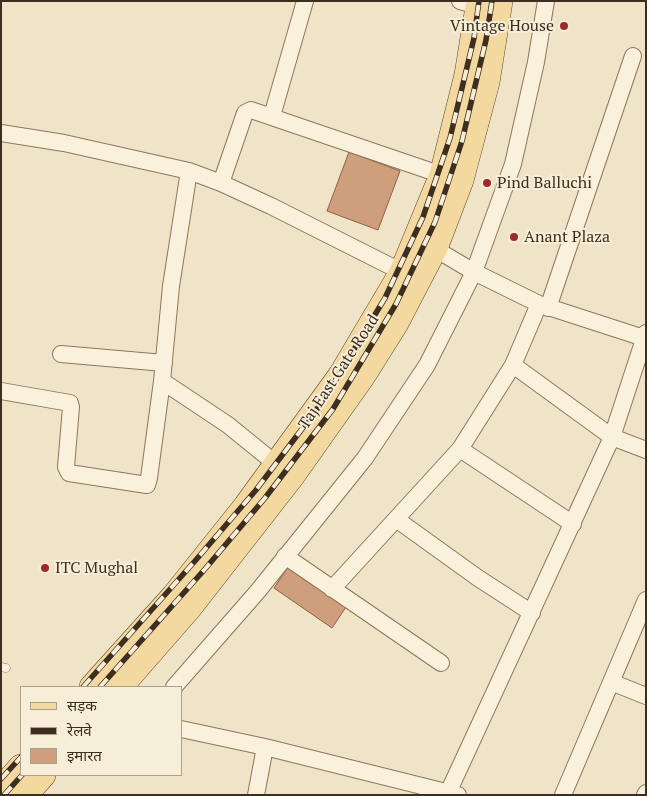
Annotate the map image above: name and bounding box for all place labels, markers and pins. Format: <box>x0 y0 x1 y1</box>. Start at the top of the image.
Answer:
place label: Vintage House <box>450 16 554 36</box>
marker: Vintage House <box>558 20 570 32</box>
place label: Pind Balluchi <box>497 173 592 193</box>
marker: Pind Balluchi <box>481 177 493 189</box>
place label: Anant Plaza <box>524 227 610 247</box>
marker: Anant Plaza <box>508 231 520 243</box>
place label: ITC Mughal <box>55 558 138 578</box>
marker: ITC Mughal <box>39 562 51 574</box>

